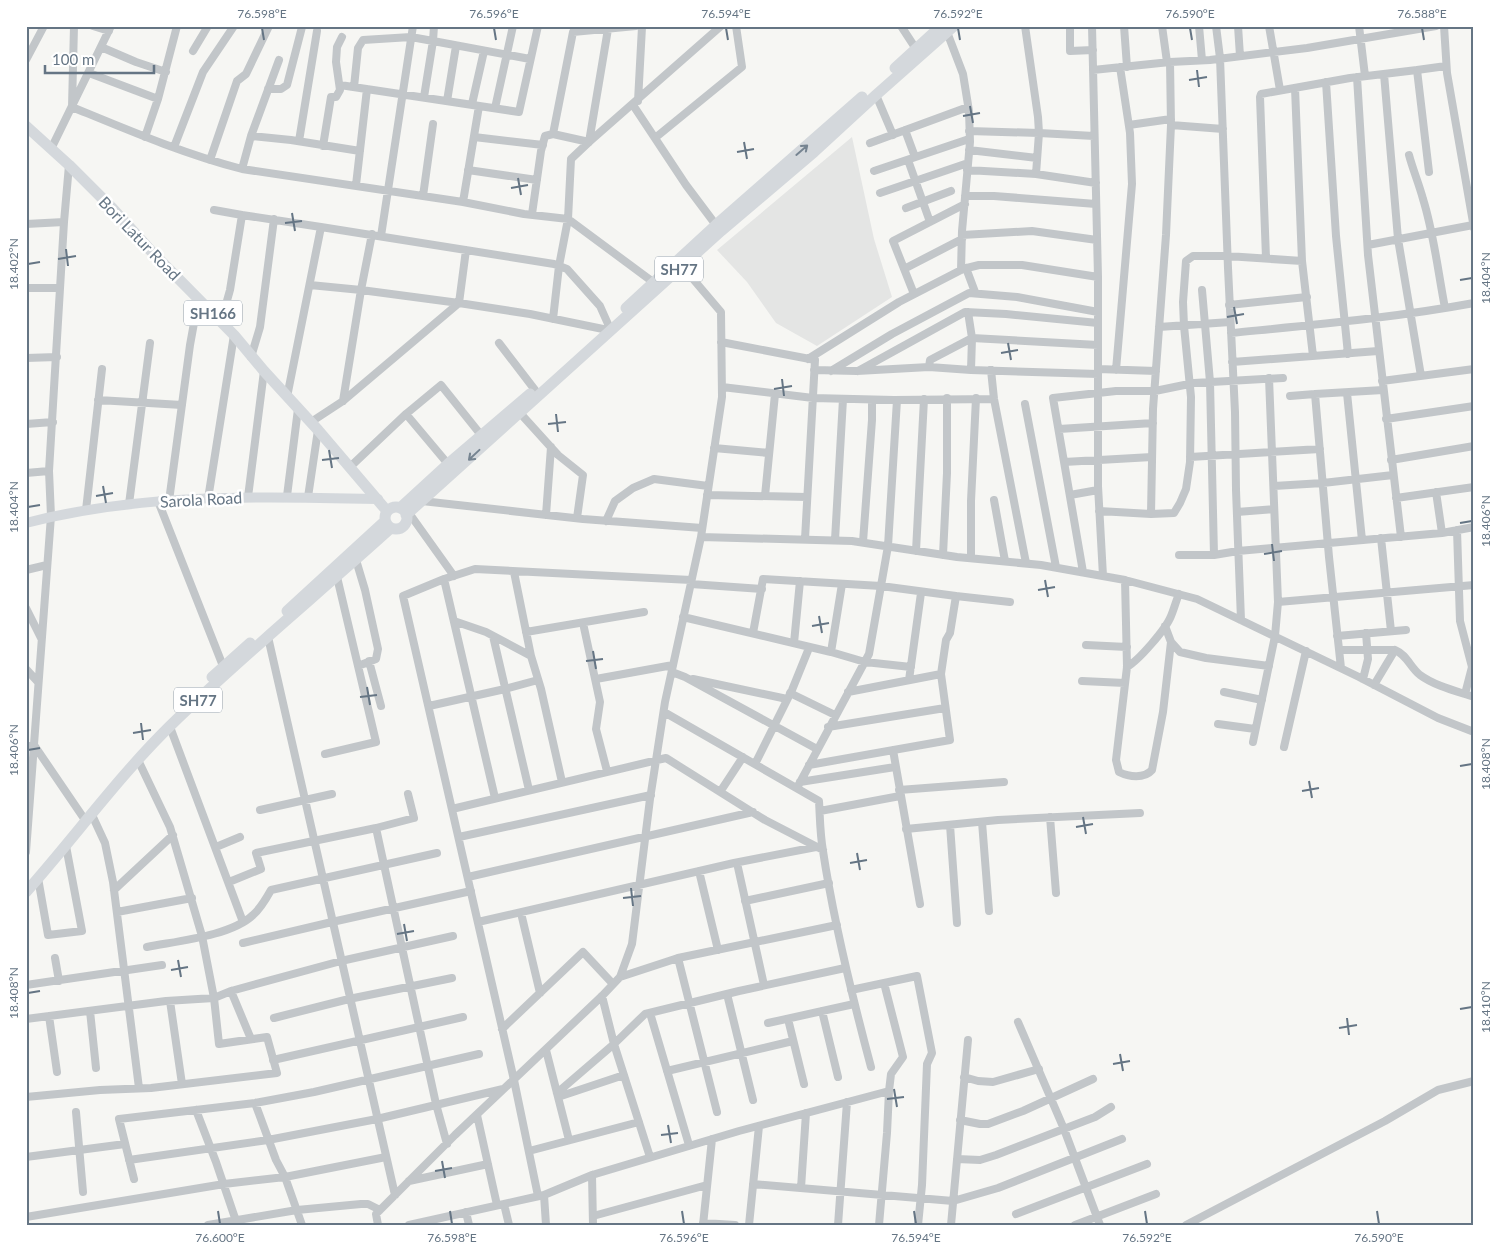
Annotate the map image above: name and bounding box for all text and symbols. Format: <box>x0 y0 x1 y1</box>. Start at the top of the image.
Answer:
text: 76.598°E <box>237 6 287 21</box>
text: 76.596°E <box>469 6 519 21</box>
text: 76.594°E <box>701 6 751 21</box>
text: 76.592°E <box>933 6 983 21</box>
text: 76.590°E <box>1165 6 1215 21</box>
text: 76.588°E <box>1397 6 1447 21</box>
scale bar <box>45 42 154 74</box>
text: 100 m <box>52 50 94 68</box>
one-way arrow <box>796 144 809 156</box>
street label: Bori Latur Road <box>95 192 185 284</box>
text: 18.402°N <box>6 238 21 290</box>
text: 18.404°N <box>1478 252 1493 304</box>
road number: SH77 <box>655 256 703 282</box>
road number: SH166 <box>184 300 242 326</box>
one-way arrow <box>467 449 480 461</box>
text: 18.404°N <box>6 481 21 533</box>
street label: Sarola Road <box>159 487 243 511</box>
text: 18.406°N <box>1478 495 1493 547</box>
road number: SH77 <box>174 688 222 712</box>
text: 18.406°N <box>6 724 21 776</box>
text: 18.408°N <box>1478 738 1493 790</box>
text: 18.408°N <box>6 967 21 1019</box>
text: 18.410°N <box>1478 981 1493 1033</box>
text: 76.600°E <box>195 1230 245 1245</box>
text: 76.598°E <box>427 1230 477 1245</box>
text: 76.596°E <box>659 1230 709 1245</box>
text: 76.594°E <box>891 1230 941 1245</box>
text: 76.592°E <box>1122 1230 1172 1245</box>
text: 76.590°E <box>1354 1230 1404 1245</box>

